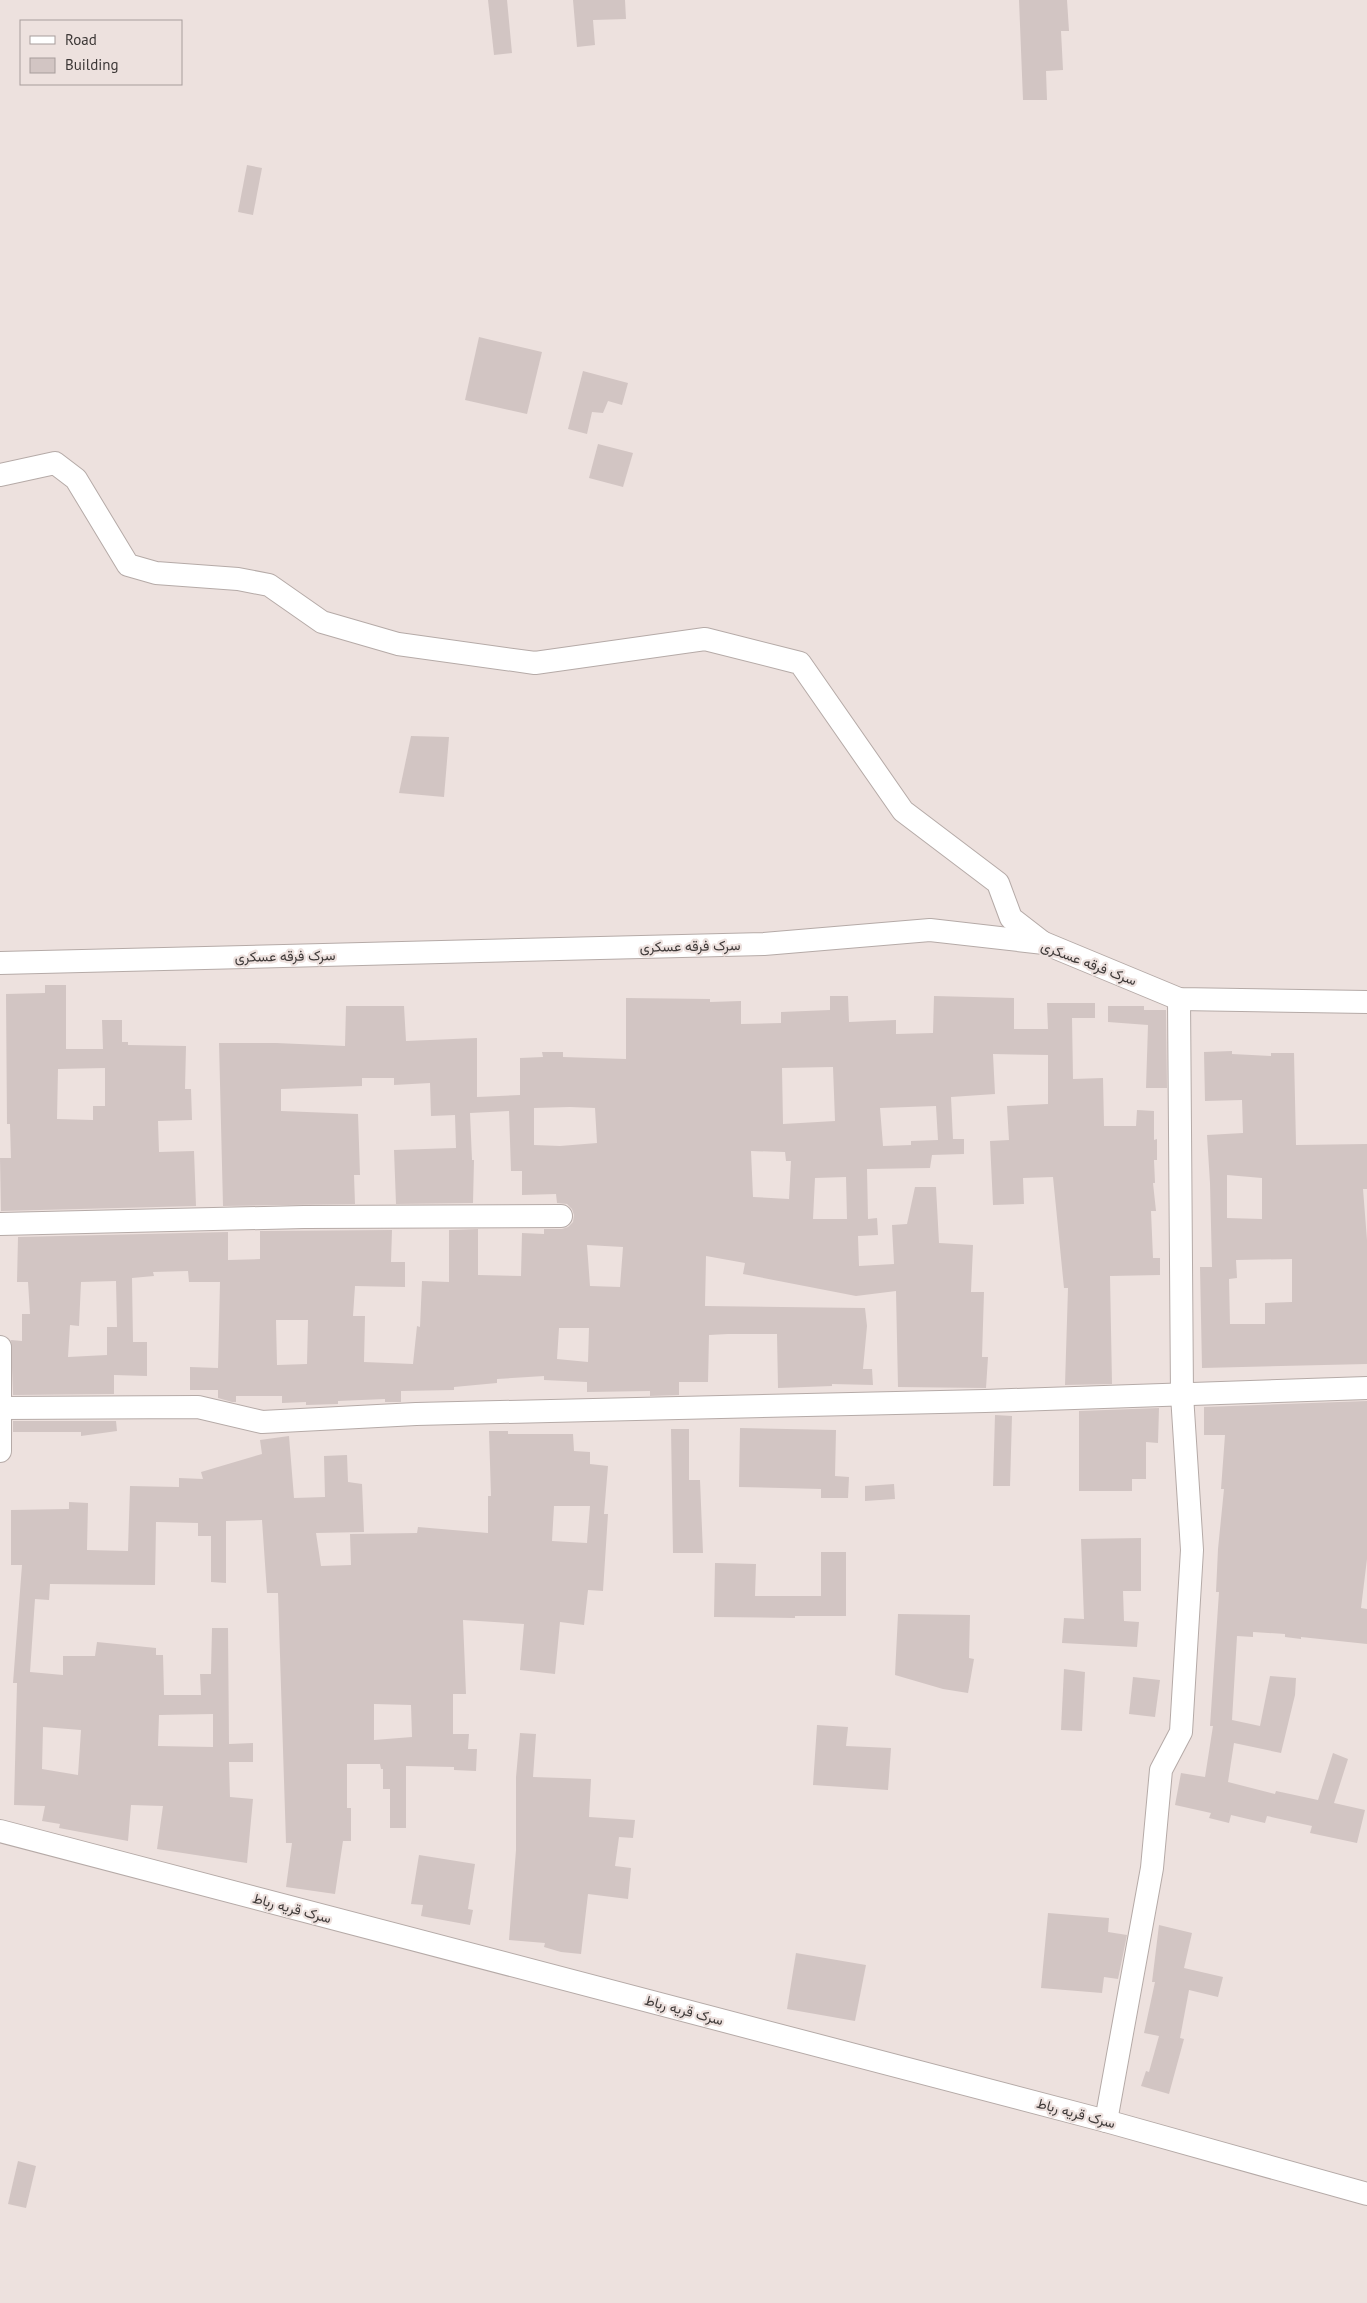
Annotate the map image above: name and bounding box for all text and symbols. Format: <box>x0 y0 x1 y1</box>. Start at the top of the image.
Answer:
legend <box>20 20 182 85</box>
text: Road <box>65 30 97 49</box>
text: Building <box>65 55 119 74</box>
street label: سرک فرقه عسکری <box>639 936 741 956</box>
street label: سرک فرقه عسکری <box>1039 937 1139 989</box>
street label: سرک فرقه عسکری <box>234 946 336 966</box>
street label: سرک قریه رباط <box>251 1889 333 1927</box>
street label: سرک قریه رباط <box>643 1991 725 2029</box>
street label: سرک قریه رباط <box>1035 2094 1117 2132</box>

